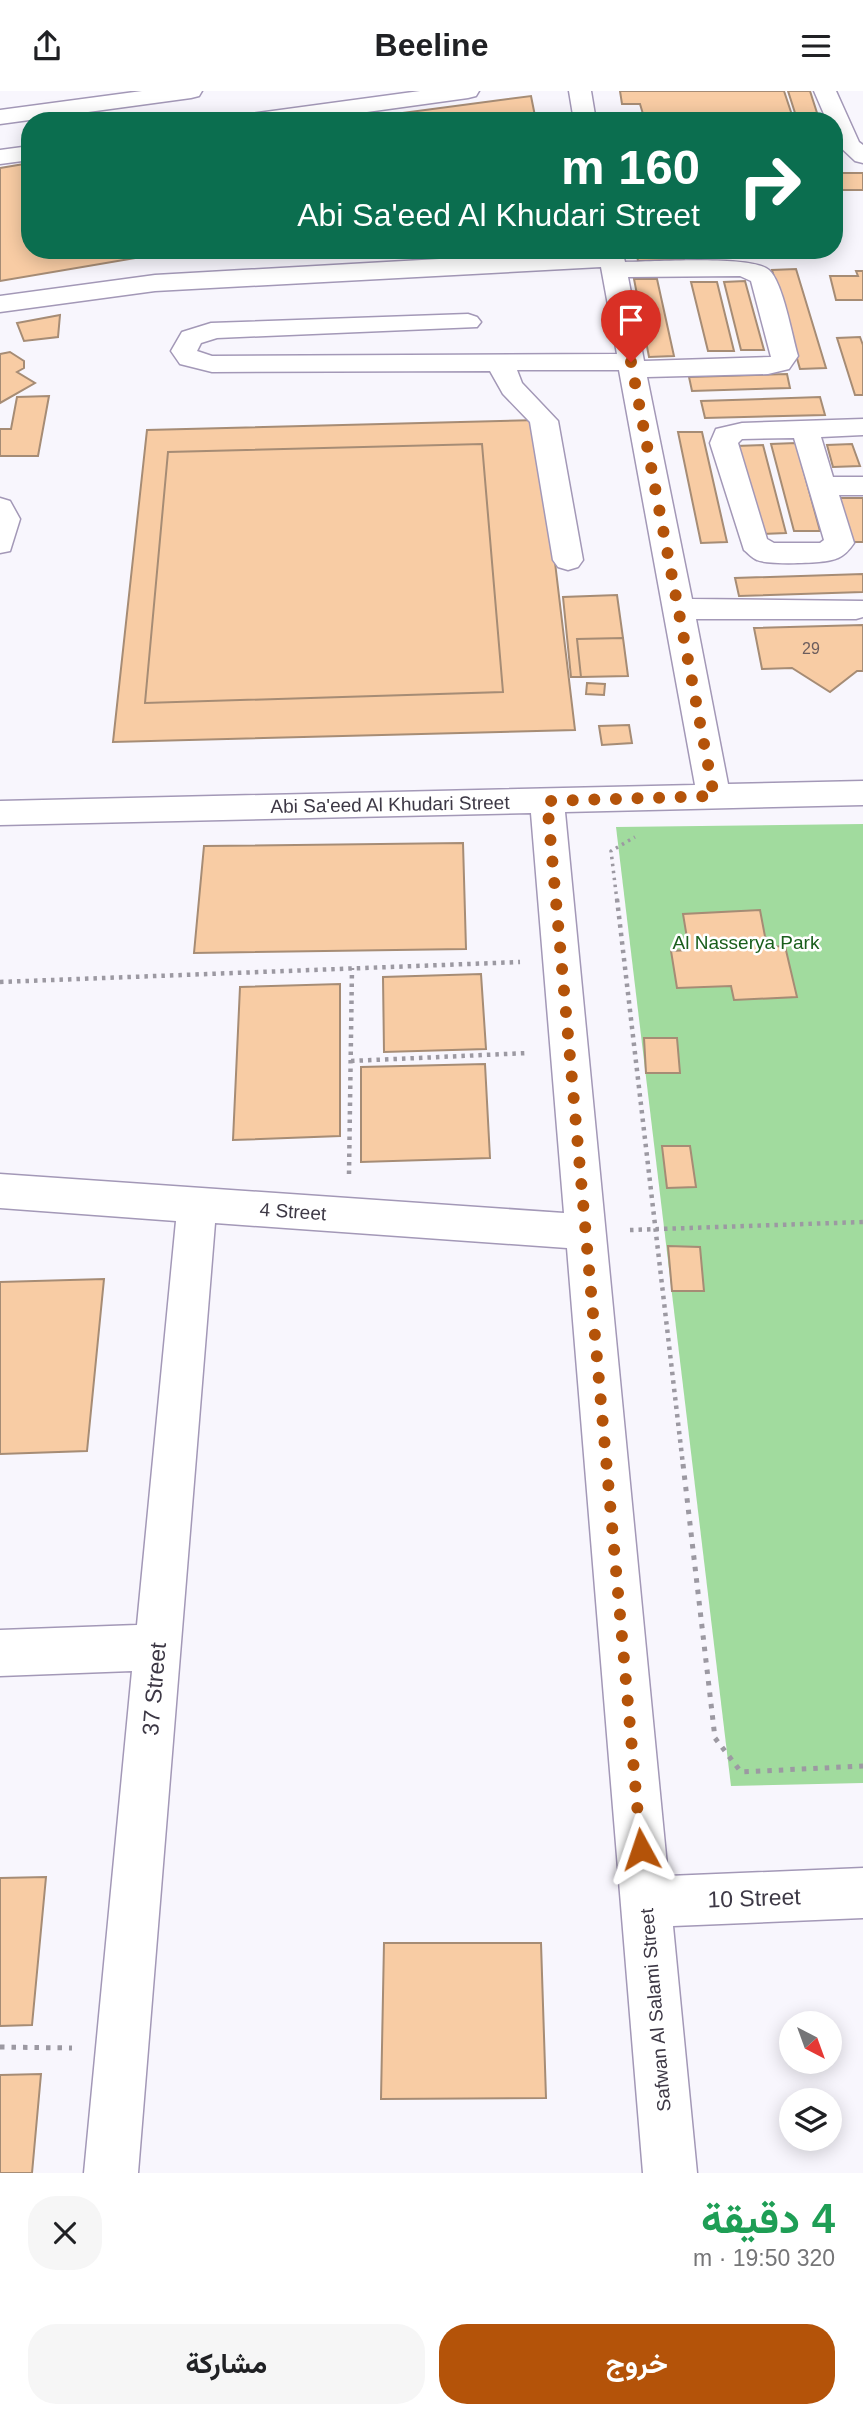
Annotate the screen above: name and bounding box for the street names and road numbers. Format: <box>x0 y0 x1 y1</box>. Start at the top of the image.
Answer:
street label: Abi Sa'eed Al Khudari Street <box>270 792 510 817</box>
street label: 4 Street <box>259 1199 328 1224</box>
street label: 37 Street <box>137 1641 171 1737</box>
street label: 10 Street <box>707 1883 802 1913</box>
street label: Safwan Al Salami Street <box>636 1907 675 2112</box>

